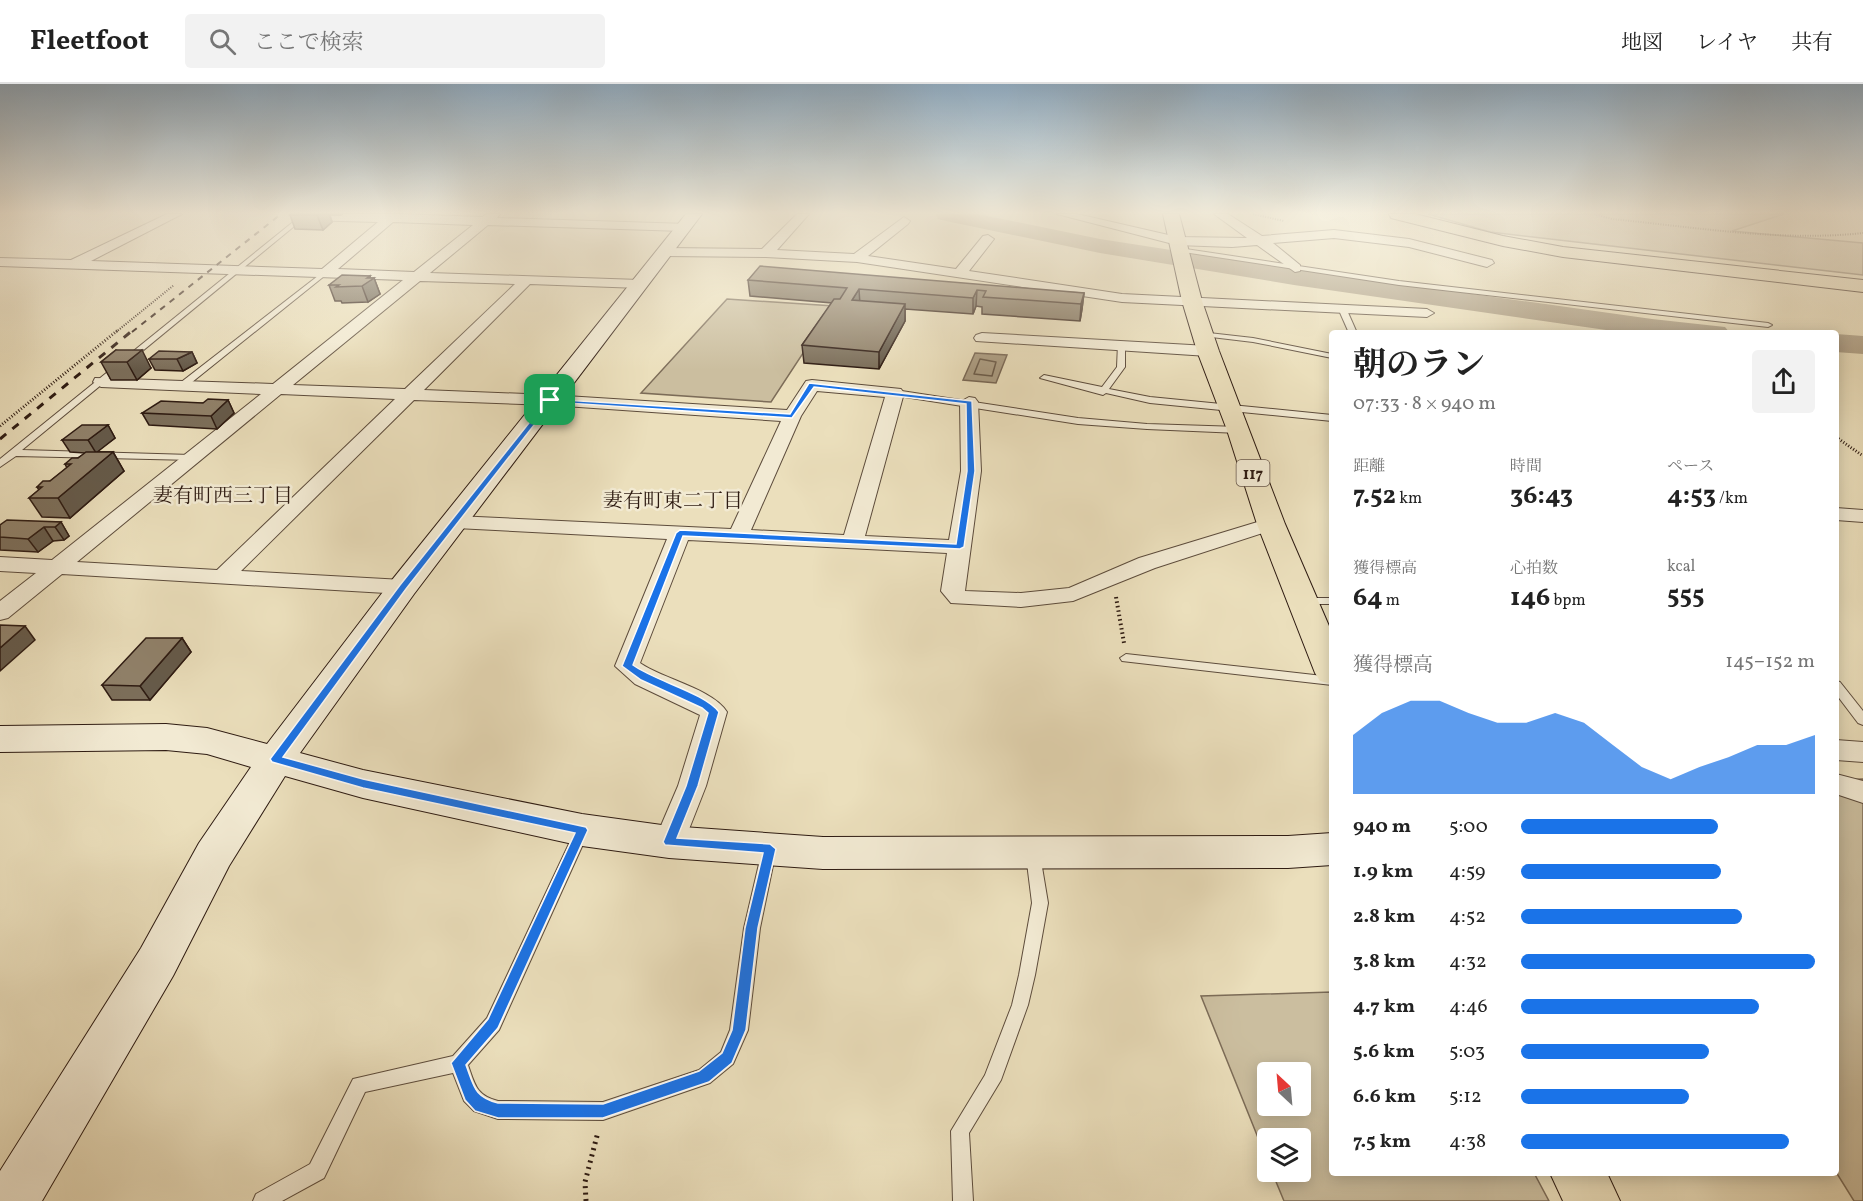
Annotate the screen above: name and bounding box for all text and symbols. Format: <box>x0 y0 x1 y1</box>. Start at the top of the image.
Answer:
search box <box>185 14 605 68</box>
text: Fleetfoot <box>30 22 149 61</box>
icon: search <box>206 25 239 58</box>
text: ここで検索 <box>254 28 364 59</box>
text: 地図 <box>1621 29 1663 58</box>
text: レイヤ <box>1696 29 1758 58</box>
text: 共有 <box>1791 29 1833 58</box>
text: 朝のラン <box>1353 344 1485 390</box>
button: share <box>1752 350 1815 413</box>
pin <box>524 374 575 425</box>
icon: arrive <box>533 383 566 416</box>
text: 07:33 · 8 × 940 m <box>1353 390 1496 418</box>
text: 距離 <box>1353 456 1385 478</box>
text: 時間 <box>1510 456 1542 478</box>
text: ペース <box>1667 456 1714 478</box>
road number: 117 <box>1236 460 1270 486</box>
text: 7.52 <box>1353 478 1396 514</box>
text: 36:43 <box>1510 478 1573 514</box>
text: 4:53 <box>1667 478 1716 514</box>
district label: 妻有町西三丁目 <box>153 483 293 511</box>
district label: 妻有町東二丁目 <box>603 488 743 516</box>
text: km <box>1396 488 1422 510</box>
text: /km <box>1716 488 1748 510</box>
text: kcal <box>1667 556 1695 578</box>
text: 獲得標高 <box>1353 558 1417 580</box>
text: 心拍数 <box>1510 558 1558 580</box>
text: 555 <box>1667 578 1705 614</box>
text: 64 <box>1353 580 1383 616</box>
text: 146 <box>1510 580 1550 616</box>
text: m <box>1383 590 1400 612</box>
text: bpm <box>1550 590 1586 612</box>
text: 145–152 m <box>1725 648 1815 676</box>
text: 獲得標高 <box>1353 652 1433 680</box>
text: 940 m <box>1353 813 1411 841</box>
text: 5:00 <box>1449 813 1488 841</box>
text: 1.9 km <box>1353 858 1413 886</box>
text: 4:59 <box>1449 858 1485 886</box>
text: 2.8 km <box>1353 903 1415 931</box>
text: 4:52 <box>1449 903 1486 931</box>
text: 3.8 km <box>1353 948 1415 976</box>
text: 4:32 <box>1449 948 1487 976</box>
text: 4.7 km <box>1353 993 1415 1021</box>
text: 4:46 <box>1449 993 1488 1021</box>
text: 5.6 km <box>1353 1038 1415 1066</box>
text: 5:03 <box>1449 1038 1485 1066</box>
north arrow <box>1257 1062 1311 1116</box>
map controls <box>1257 1062 1311 1182</box>
text: 6.6 km <box>1353 1083 1416 1111</box>
text: 5:12 <box>1449 1083 1482 1111</box>
button: layers <box>1257 1128 1311 1182</box>
text: 7.5 km <box>1353 1128 1411 1156</box>
text: 4:38 <box>1449 1128 1486 1156</box>

